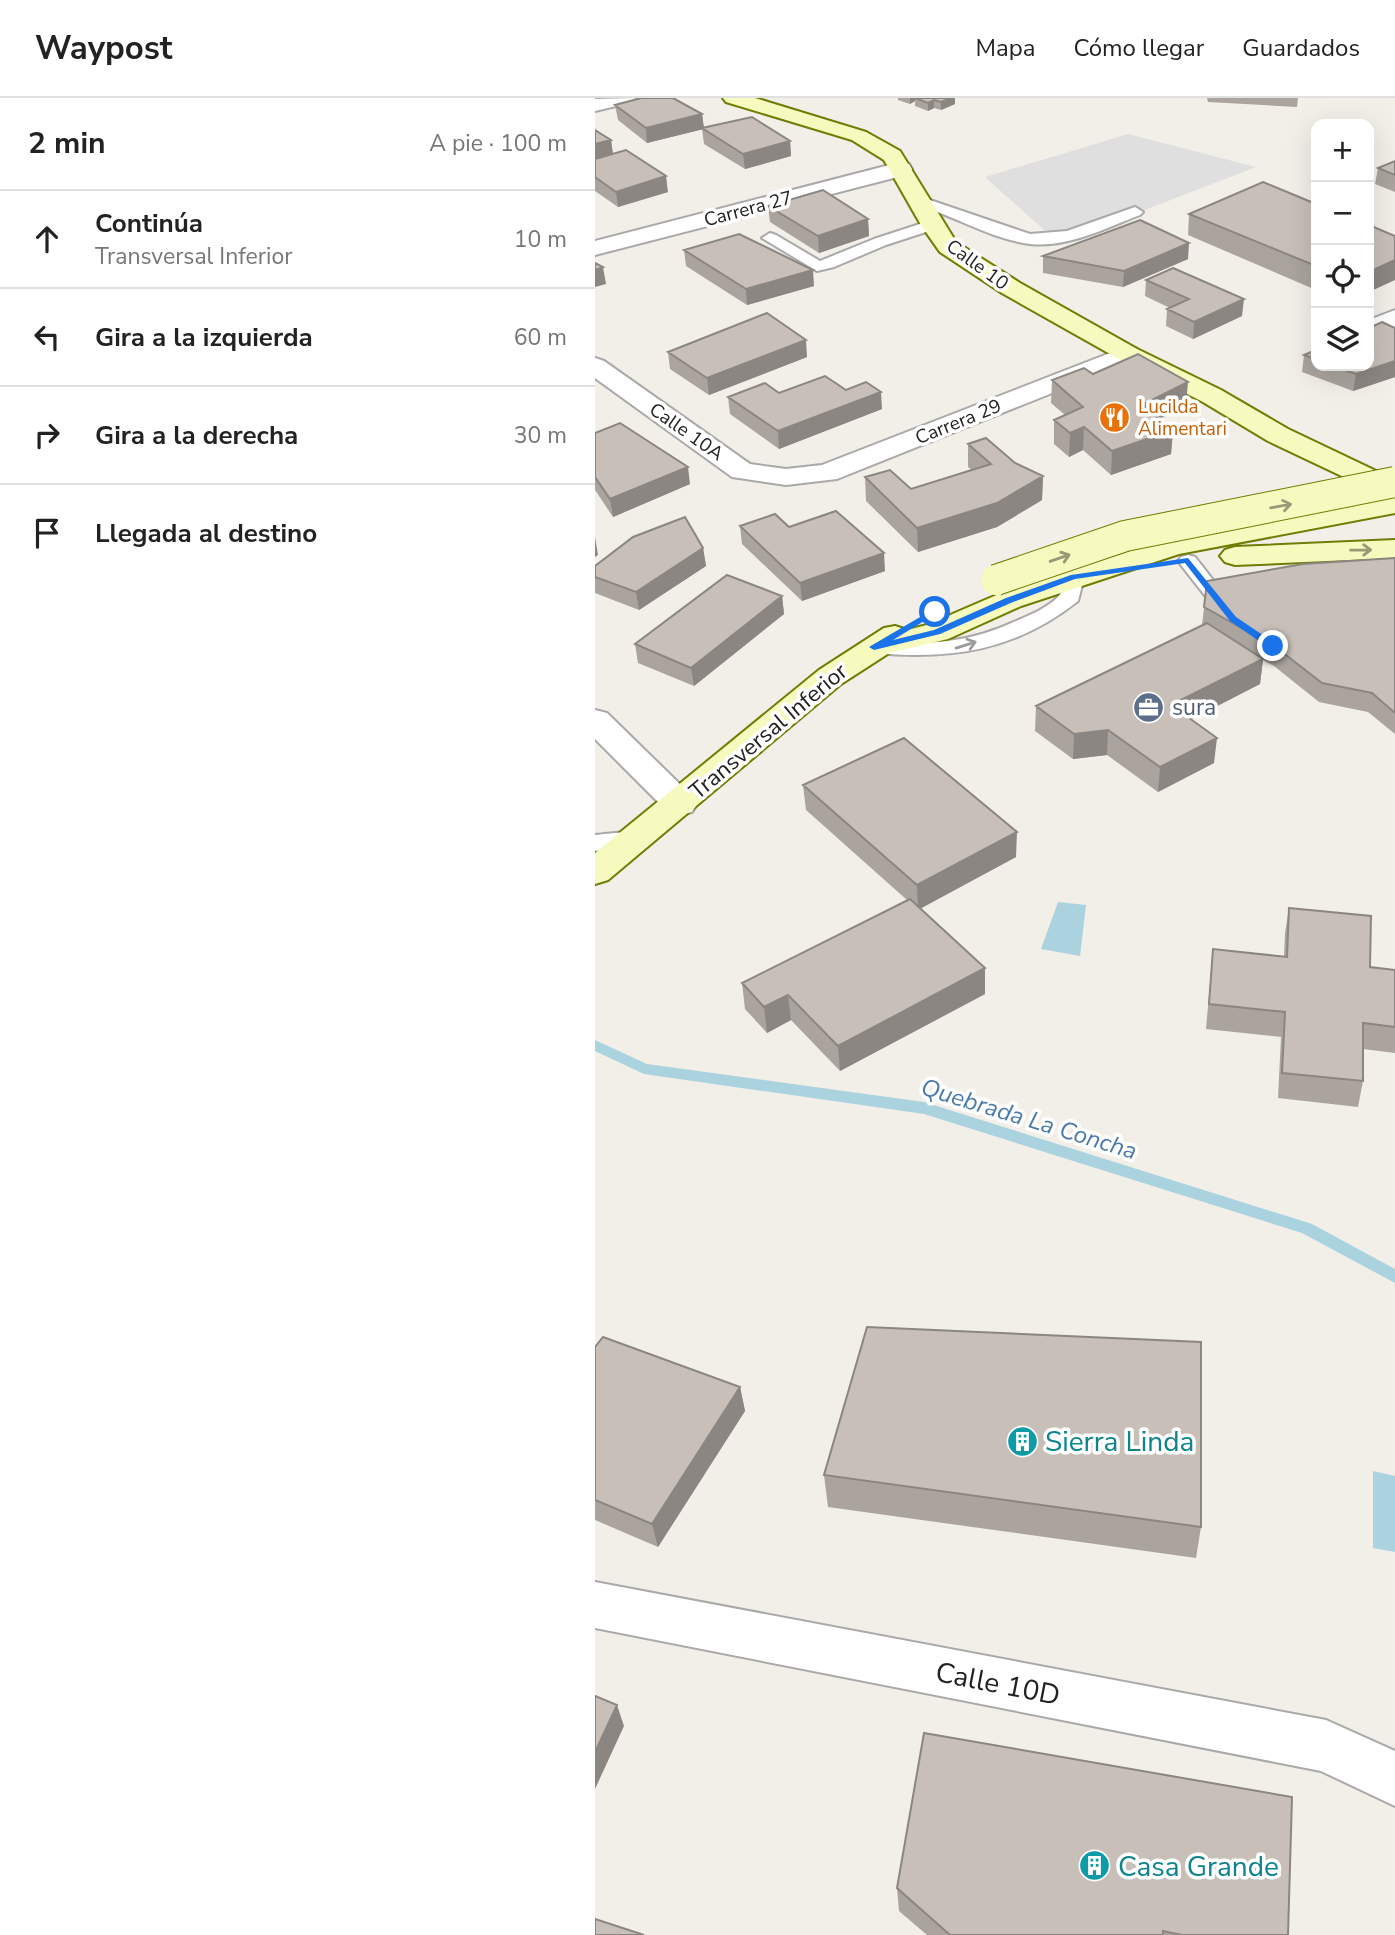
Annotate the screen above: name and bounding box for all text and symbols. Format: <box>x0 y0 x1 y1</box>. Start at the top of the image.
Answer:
text: Waypost <box>35 26 172 71</box>
text: Mapa <box>975 32 1035 64</box>
text: Cómo llegar <box>1073 32 1204 64</box>
text: Guardados <box>1242 32 1360 64</box>
map controls <box>1311 119 1374 371</box>
button: + <box>1311 119 1374 182</box>
text: 2 min <box>28 123 106 164</box>
text: A pie · 100 m <box>429 128 567 159</box>
button: − <box>1311 182 1374 245</box>
street label: Carrera 27 <box>701 185 795 233</box>
text: Continúa <box>95 206 203 241</box>
icon: ahead <box>28 220 66 258</box>
text: 10 m <box>514 224 567 255</box>
street label: Calle 10 <box>941 233 1014 296</box>
text: Transversal Inferior <box>95 241 292 272</box>
button: locate <box>1311 245 1374 308</box>
button: layers <box>1311 308 1374 371</box>
icon: left <box>28 318 66 356</box>
text: Gira a la izquierda <box>95 320 313 355</box>
text: 60 m <box>514 322 567 353</box>
street label: Carrera 29 <box>911 393 1005 451</box>
place label: Lucilda Alimentari <box>1138 394 1227 442</box>
street label: Calle 10A <box>644 397 729 467</box>
restaurant icon: Lucilda Alimentari <box>1098 400 1132 434</box>
icon: right <box>28 416 66 454</box>
text: Gira a la derecha <box>95 418 298 453</box>
text: 30 m <box>514 420 567 451</box>
one-way arrow <box>1269 498 1292 512</box>
icon: arrive <box>28 514 66 552</box>
text: Llegada al destino <box>95 516 317 551</box>
one-way arrow <box>1349 543 1372 557</box>
one-way arrow <box>1049 551 1071 563</box>
route start <box>919 596 950 627</box>
route end <box>1257 630 1288 661</box>
one-way arrow <box>954 637 976 650</box>
street label: Transversal Inferior <box>683 656 854 807</box>
office icon: sura <box>1132 690 1166 724</box>
place label: sura <box>1172 692 1216 723</box>
water label: Quebrada La Concha <box>917 1071 1141 1167</box>
place label: Sierra Linda <box>1045 1423 1194 1461</box>
building icon: Sierra Linda <box>1005 1424 1039 1458</box>
street label: Calle 10D <box>932 1653 1063 1715</box>
place label: Casa Grande <box>1118 1848 1279 1886</box>
building icon: Casa Grande <box>1078 1849 1112 1883</box>

